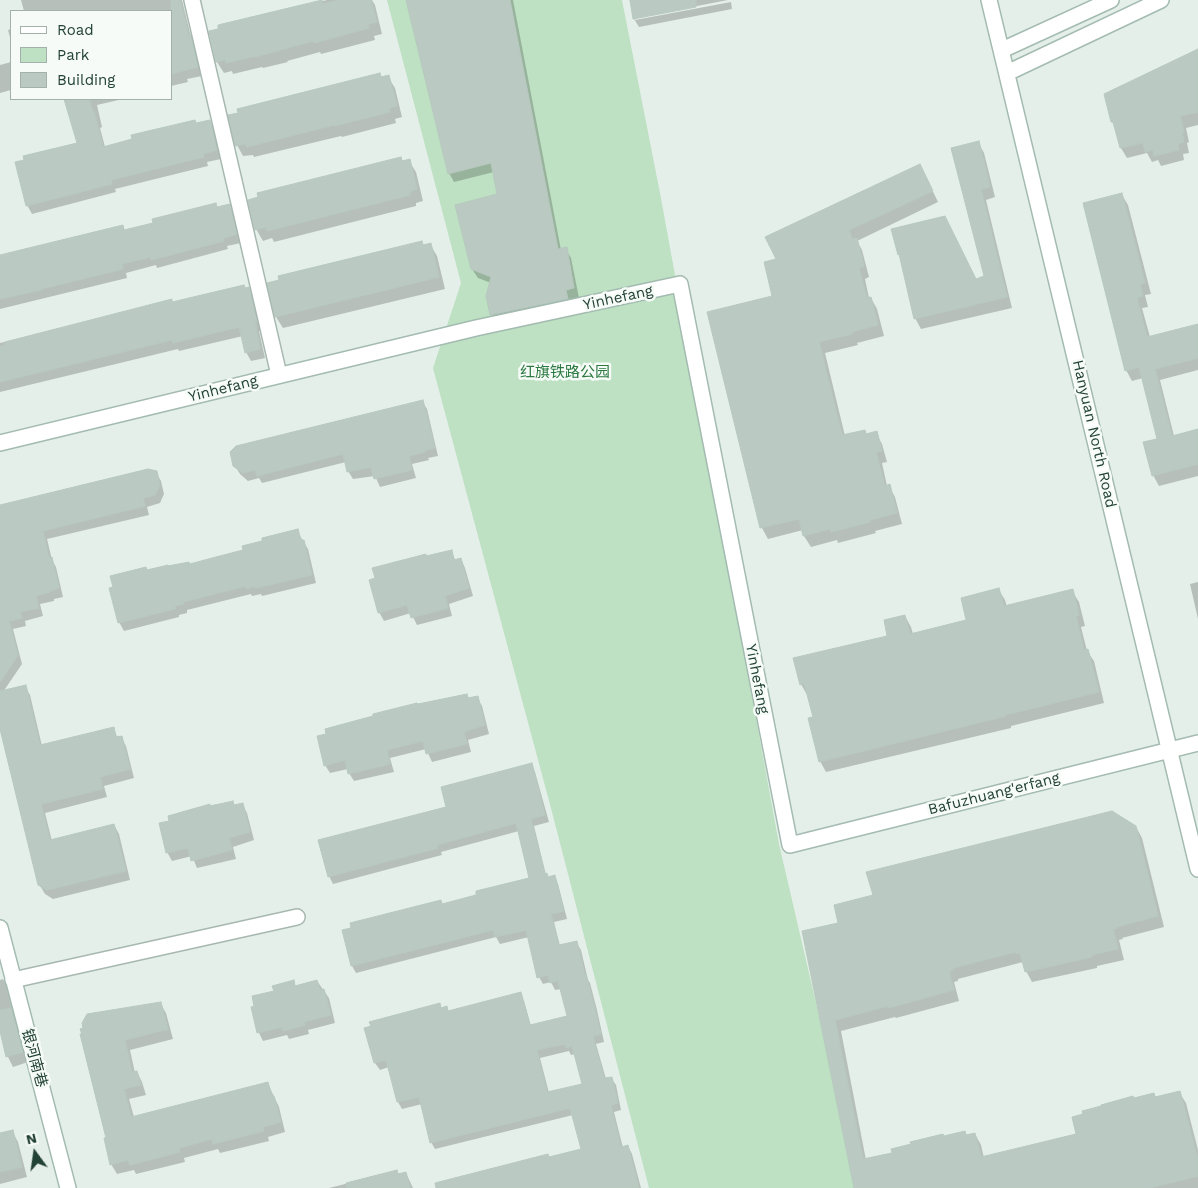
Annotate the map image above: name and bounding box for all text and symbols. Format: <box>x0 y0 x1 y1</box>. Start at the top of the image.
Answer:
legend <box>10 10 172 100</box>
text: Road <box>57 21 94 39</box>
text: Park <box>57 46 89 64</box>
text: Building <box>57 71 115 89</box>
street label: Yinhefang <box>581 282 655 314</box>
street label: Hanyuan North Road <box>1068 358 1120 510</box>
park label: 红旗铁路公园 <box>520 364 610 382</box>
street label: Yinhefang <box>186 372 260 406</box>
street label: Yinhefang <box>741 642 773 716</box>
street label: Bafuzhuang'erfang <box>926 769 1062 819</box>
street label: 银河南巷 <box>18 1027 50 1089</box>
north arrow <box>10 1128 60 1178</box>
text: N <box>24 1129 38 1147</box>

